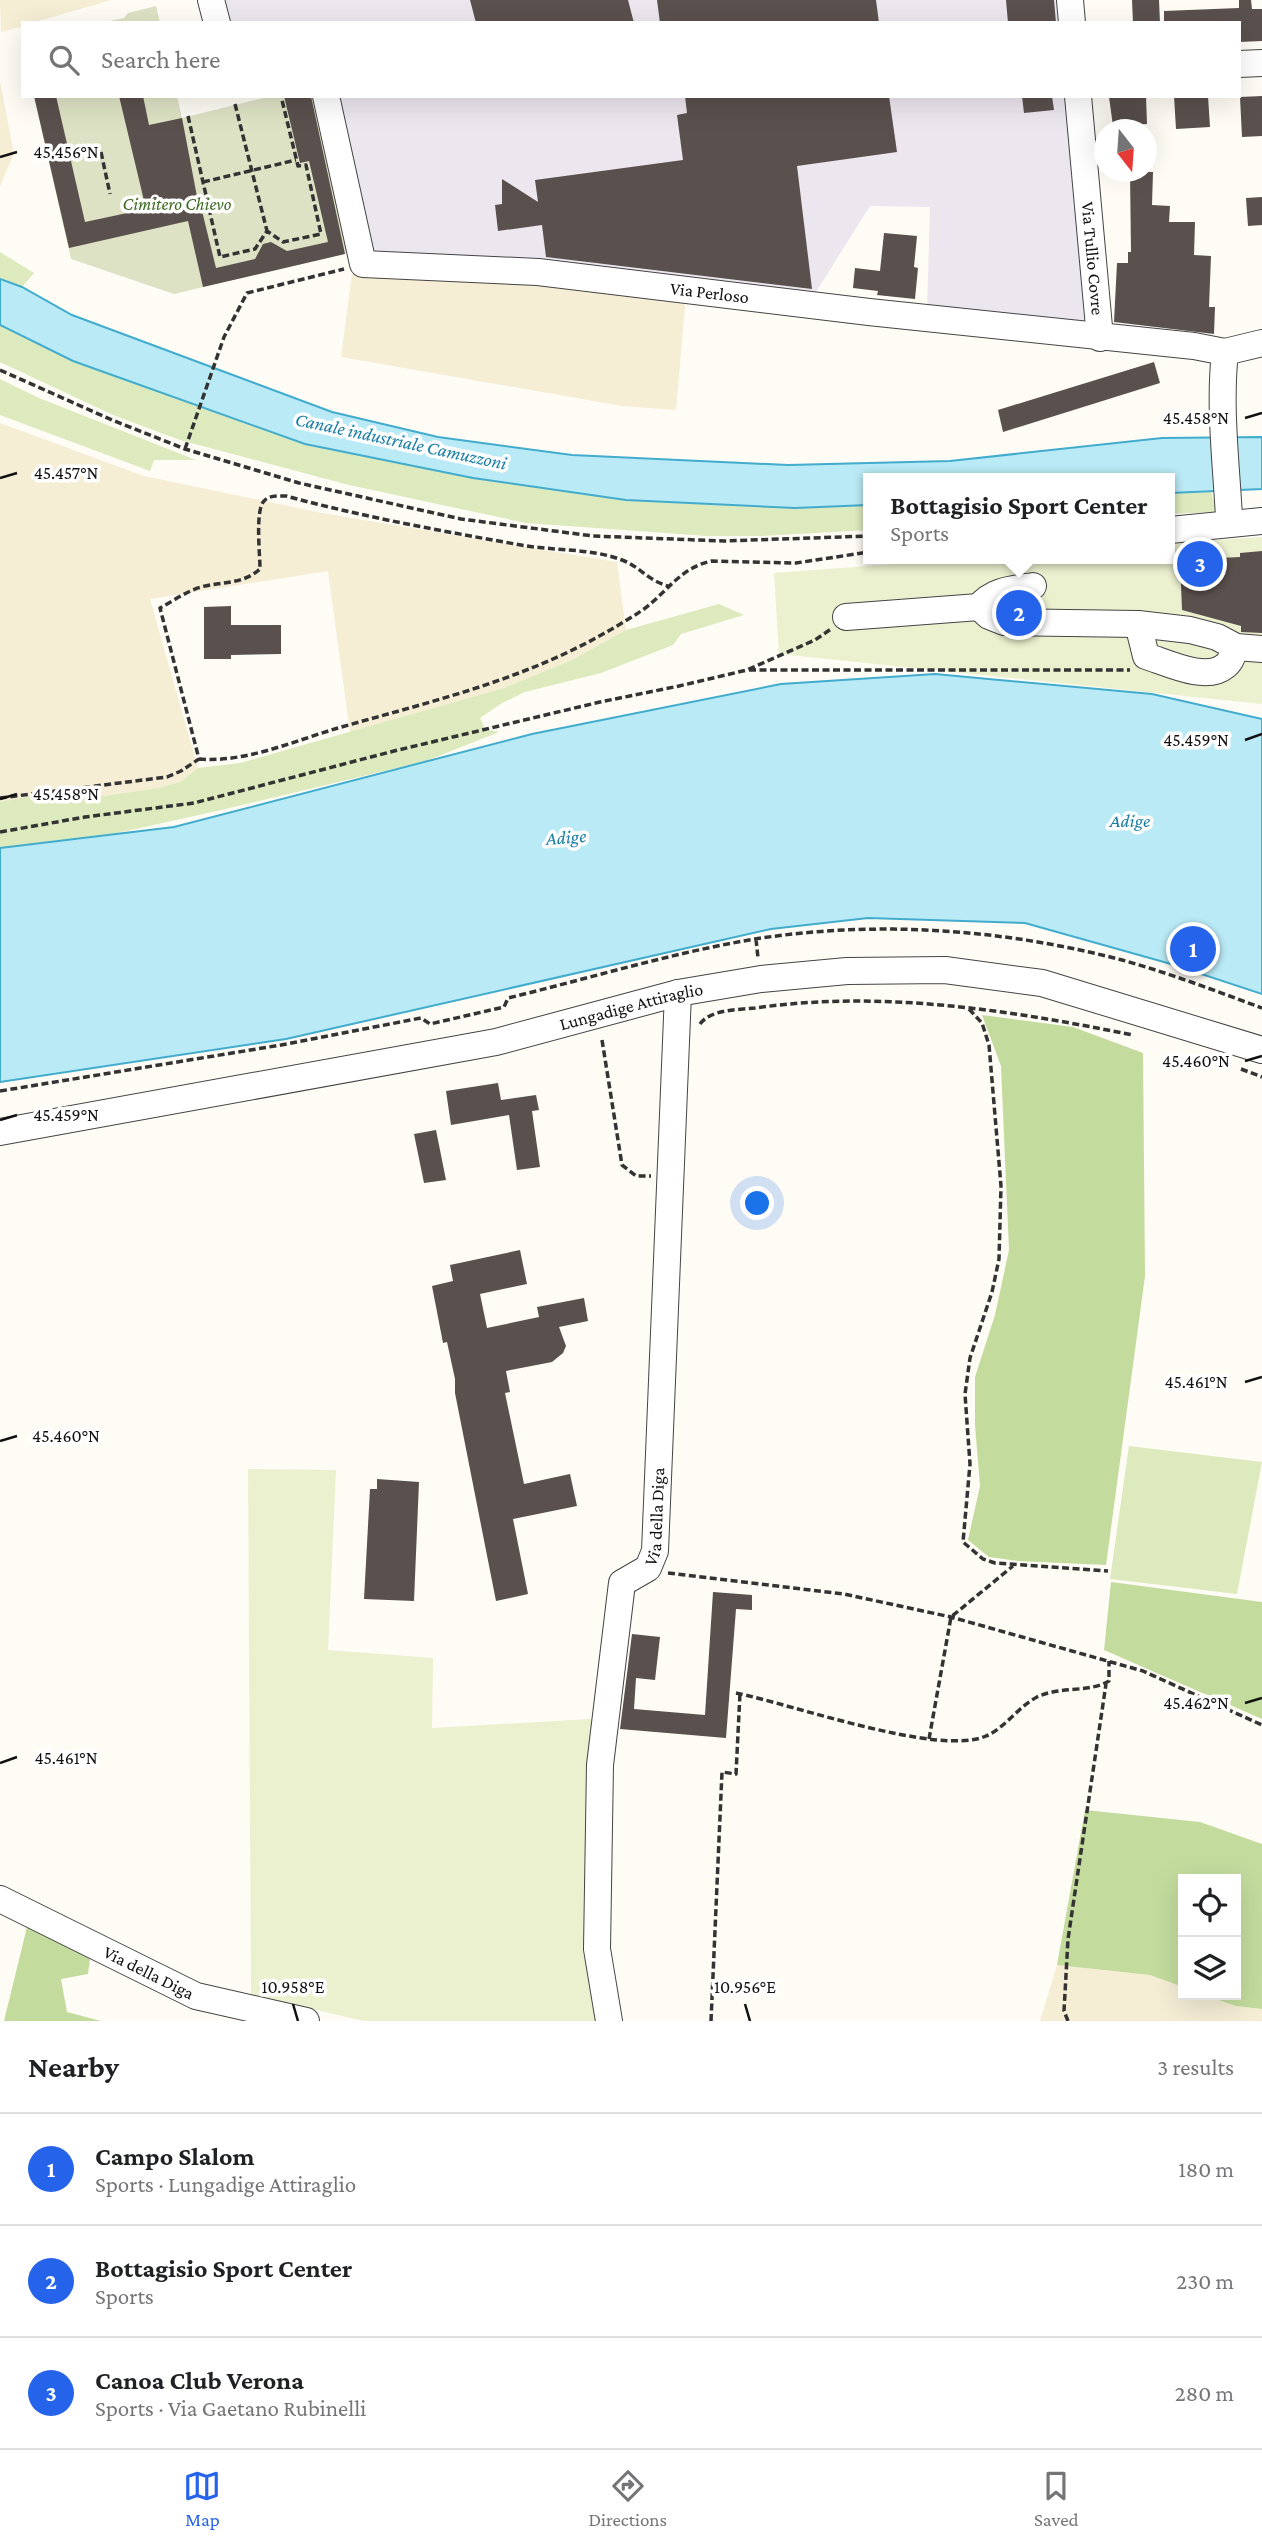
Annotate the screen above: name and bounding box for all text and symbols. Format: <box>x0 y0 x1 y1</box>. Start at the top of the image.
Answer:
search box <box>21 21 1241 98</box>
icon: search <box>45 41 83 79</box>
text: Search here <box>101 45 220 74</box>
north arrow <box>1094 119 1157 182</box>
text: 45.456°N <box>33 142 99 162</box>
park label: Cimitero Chievo <box>123 194 232 214</box>
street label: Via Tullio Covre <box>1078 201 1108 316</box>
street label: Via Perloso <box>669 278 750 307</box>
water label: Canale industriale Camuzzoni <box>293 408 509 474</box>
text: 45.458°N <box>1163 408 1229 428</box>
text: 45.457°N <box>34 463 98 483</box>
popup <box>863 473 1175 564</box>
text: Bottagisio Sport Center <box>890 491 1148 520</box>
text: Sports <box>890 520 949 546</box>
pin: 3 <box>1177 538 1223 590</box>
pin: 2 <box>996 587 1042 639</box>
text: 45.459°N <box>1163 730 1229 750</box>
text: 45.458°N <box>33 784 99 804</box>
water label: Adige <box>1109 810 1150 831</box>
water label: Adige <box>544 825 587 849</box>
pin: 1 <box>1170 923 1216 975</box>
street label: Lungadige Attiraglio <box>557 979 704 1034</box>
text: 45.460°N <box>1162 1051 1230 1071</box>
text: 45.459°N <box>33 1105 99 1125</box>
your location <box>740 1186 774 1220</box>
text: 45.461°N <box>1164 1372 1228 1392</box>
text: 45.460°N <box>32 1426 100 1446</box>
street label: Via della Diga <box>640 1467 668 1569</box>
text: 45.462°N <box>1163 1693 1229 1713</box>
text: 45.461°N <box>34 1748 98 1768</box>
map controls <box>1178 1874 1241 2000</box>
button: locate <box>1178 1874 1241 1937</box>
button: layers <box>1178 1937 1241 2000</box>
street label: Via della Diga <box>100 1942 197 2003</box>
text: 10.958°E <box>262 1977 325 1997</box>
text: 10.956°E <box>714 1977 776 1997</box>
text: Nearby <box>28 2050 119 2083</box>
text: 3 results <box>1157 2054 1234 2080</box>
text: Campo Slalom <box>95 2142 255 2171</box>
text: 1 <box>47 2156 55 2182</box>
text: 180 m <box>1178 2156 1234 2182</box>
text: Sports · Lungadige Attiraglio <box>95 2171 356 2197</box>
text: Bottagisio Sport Center <box>95 2254 352 2283</box>
text: 2 <box>45 2268 57 2294</box>
text: 230 m <box>1176 2268 1234 2294</box>
text: Sports <box>95 2283 154 2309</box>
text: Canoa Club Verona <box>95 2366 304 2395</box>
text: 3 <box>45 2380 57 2406</box>
text: 280 m <box>1175 2380 1234 2406</box>
text: Sports · Via Gaetano Rubinelli <box>95 2395 366 2421</box>
tab: Map <box>183 2467 221 2530</box>
tab: Directions <box>588 2467 667 2530</box>
tab: Saved <box>1034 2467 1079 2530</box>

